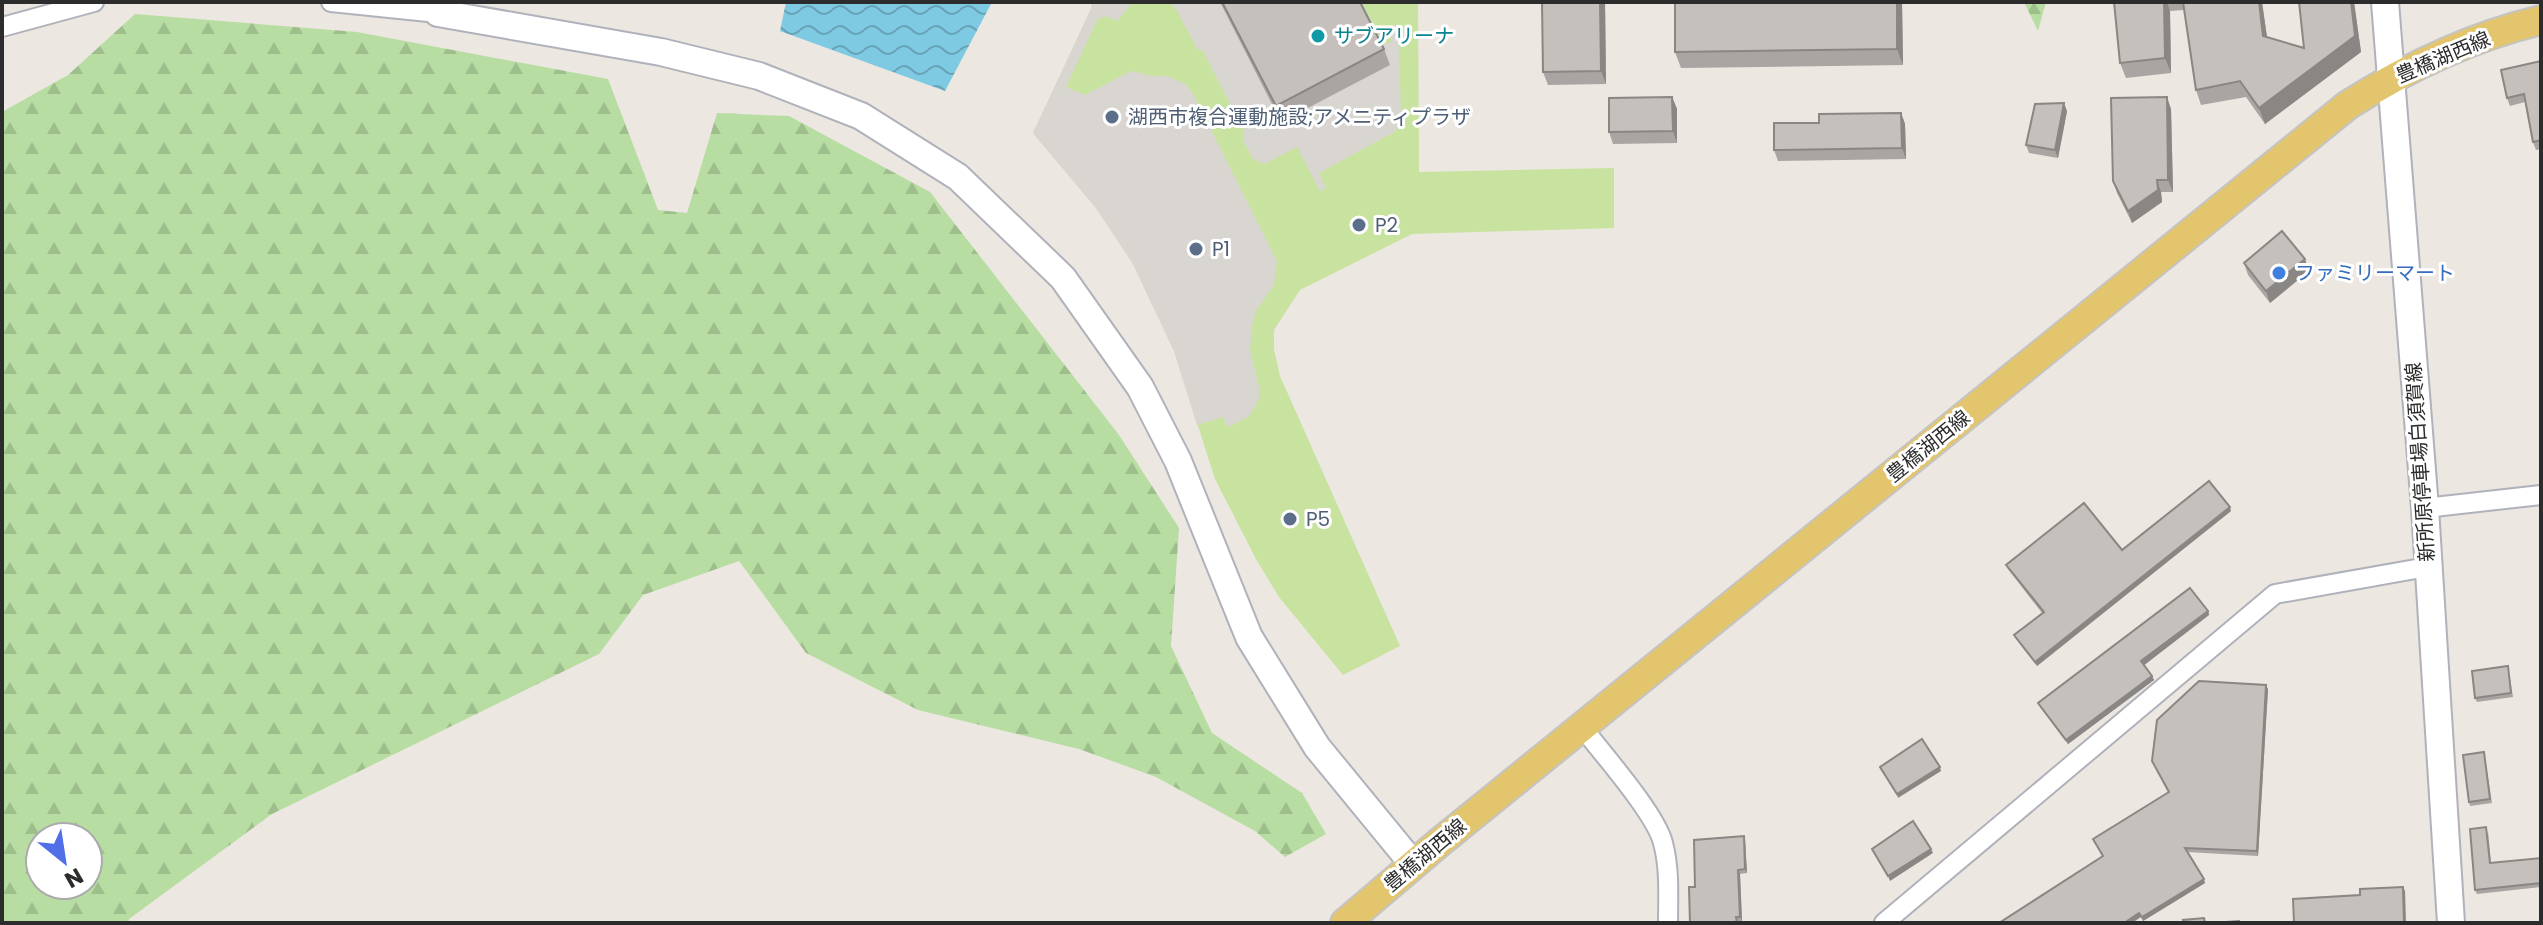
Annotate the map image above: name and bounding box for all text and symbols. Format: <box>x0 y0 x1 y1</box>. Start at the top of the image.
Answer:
place label: サブアリーナ <box>1334 22 1454 50</box>
street label: 豊橋湖西線 <box>2392 25 2494 89</box>
marker: サブアリーナ <box>1309 27 1327 45</box>
place label: 湖西市複合運動施設;アメニティプラザ <box>1128 103 1471 131</box>
marker: 湖西市複合運動施設;アメニティプラザ <box>1103 108 1121 126</box>
place label: P2 <box>1375 211 1398 239</box>
marker: P2 <box>1350 216 1368 234</box>
place label: P1 <box>1212 235 1230 263</box>
marker: P1 <box>1187 240 1205 258</box>
place label: ファミリーマート <box>2295 259 2455 287</box>
marker: ファミリーマート <box>2270 264 2288 282</box>
street label: 新所原停車場白須賀線 <box>2399 361 2441 563</box>
street label: 豊橋湖西線 <box>1880 404 1976 488</box>
place label: P5 <box>1306 505 1330 533</box>
marker: P5 <box>1281 510 1299 528</box>
street label: 豊橋湖西線 <box>1378 812 1472 898</box>
north arrow <box>24 821 104 901</box>
text: N <box>59 860 89 895</box>

